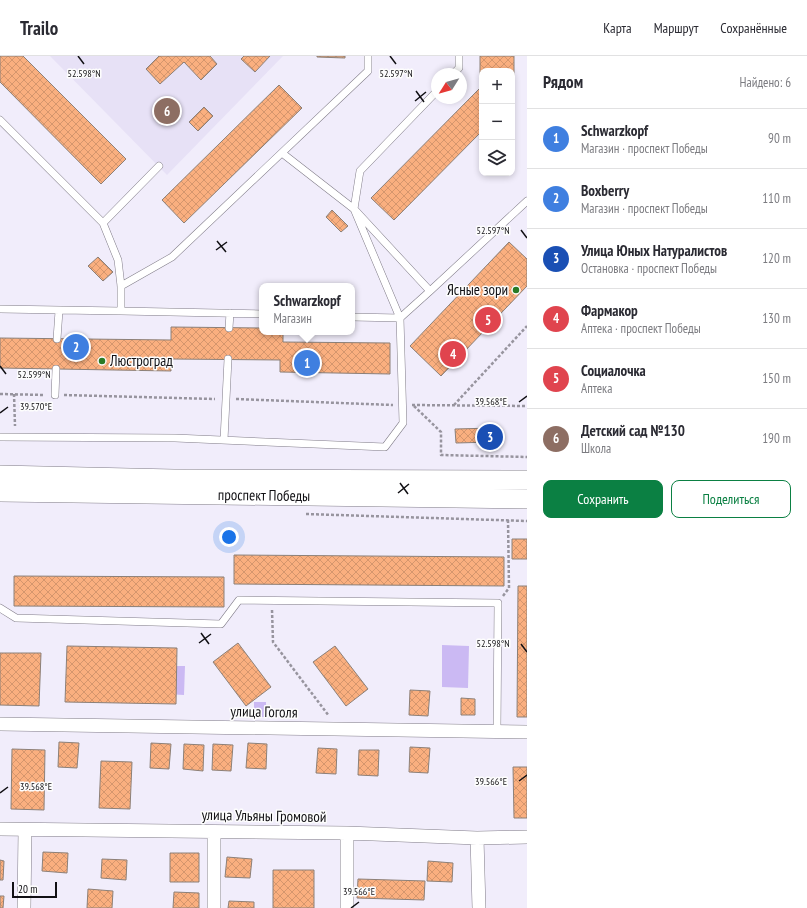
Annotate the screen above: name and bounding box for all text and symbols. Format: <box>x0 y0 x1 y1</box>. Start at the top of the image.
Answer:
text: Trailo <box>20 16 58 40</box>
text: Карта <box>603 19 632 37</box>
text: Маршрут <box>654 19 698 37</box>
text: Сохранённые <box>720 19 787 37</box>
text: 52.598°N <box>67 67 101 80</box>
text: 52.597°N <box>379 67 413 80</box>
north arrow <box>431 68 467 104</box>
map controls <box>479 68 515 176</box>
button: + <box>479 68 515 104</box>
text: Рядом <box>543 71 583 93</box>
text: Найдено: 6 <box>740 74 791 91</box>
pin: 6 <box>154 96 180 126</box>
button: − <box>479 104 515 140</box>
text: Schwarzkopf <box>581 121 648 140</box>
text: 1 <box>553 130 559 147</box>
text: 90 m <box>768 130 791 147</box>
button: layers <box>479 140 515 176</box>
text: Магазин · проспект Победы <box>581 140 708 157</box>
text: Boxberry <box>581 181 629 200</box>
text: 2 <box>553 190 559 207</box>
text: 110 m <box>762 190 791 207</box>
text: Магазин · проспект Победы <box>581 200 708 217</box>
text: 52.597°N <box>476 224 510 237</box>
text: Улица Юных Натуралистов <box>581 241 727 260</box>
text: 3 <box>553 250 559 267</box>
text: 120 m <box>762 250 791 267</box>
text: Остановка · проспект Победы <box>581 260 717 277</box>
place label: Ясные зори <box>447 280 508 299</box>
popup <box>259 283 355 335</box>
marker: Ясные зори <box>511 285 521 295</box>
text: Schwarzkopf <box>273 291 341 310</box>
text: Фармакор <box>581 301 638 320</box>
pin: 5 <box>475 305 501 335</box>
text: Магазин <box>273 310 312 327</box>
text: 4 <box>553 310 559 327</box>
text: 130 m <box>762 310 791 327</box>
text: Аптека · проспект Победы <box>581 320 701 337</box>
pin: 2 <box>63 332 89 362</box>
pin: 4 <box>440 339 466 369</box>
pin: 1 <box>294 348 320 378</box>
place label: Люстроград <box>109 351 173 370</box>
marker: Люстроград <box>97 356 107 366</box>
text: Социалочка <box>581 361 646 380</box>
text: 52.599°N <box>17 368 51 381</box>
text: 5 <box>553 370 559 387</box>
text: 150 m <box>762 370 791 387</box>
text: Аптека <box>581 380 612 397</box>
text: 39.568°E <box>475 395 507 408</box>
text: 39.570°E <box>20 400 52 413</box>
text: Детский сад №130 <box>581 421 685 440</box>
pin: 3 <box>477 422 503 452</box>
text: 6 <box>553 430 559 447</box>
text: 190 m <box>762 430 791 447</box>
text: Школа <box>581 440 611 457</box>
button: Сохранить <box>543 480 663 518</box>
button: Поделиться <box>671 480 791 518</box>
street label: проспект Победы <box>218 485 310 505</box>
your location <box>219 527 239 547</box>
text: 52.598°N <box>476 637 510 650</box>
street label: улица Гоголя <box>230 701 298 722</box>
text: 39.566°E <box>475 775 507 788</box>
text: 39.568°E <box>20 780 52 793</box>
street label: улица Ульяны Громовой <box>201 805 327 826</box>
scale bar <box>12 880 57 899</box>
text: 20 m <box>18 882 37 896</box>
text: 39.566°E <box>343 885 375 898</box>

